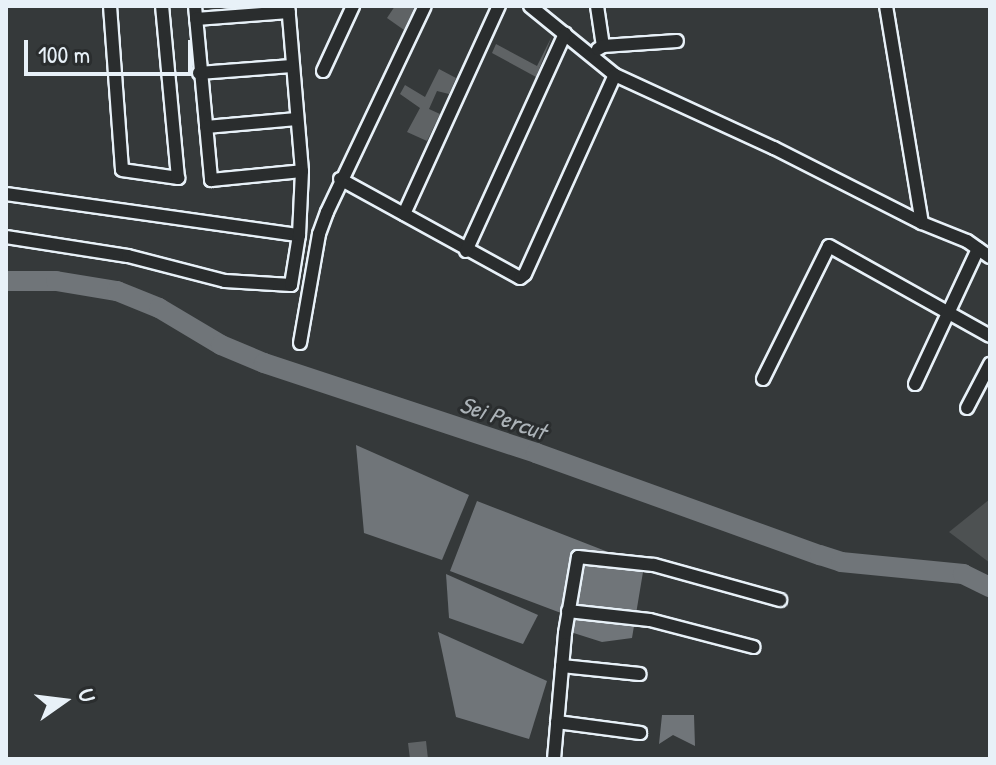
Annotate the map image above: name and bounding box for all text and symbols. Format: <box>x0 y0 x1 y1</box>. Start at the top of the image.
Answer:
scale bar <box>28 24 196 74</box>
text: 100 m <box>38 38 90 70</box>
water label: Sei Percut <box>456 390 550 446</box>
north arrow <box>24 661 104 741</box>
text: U <box>71 686 103 705</box>

